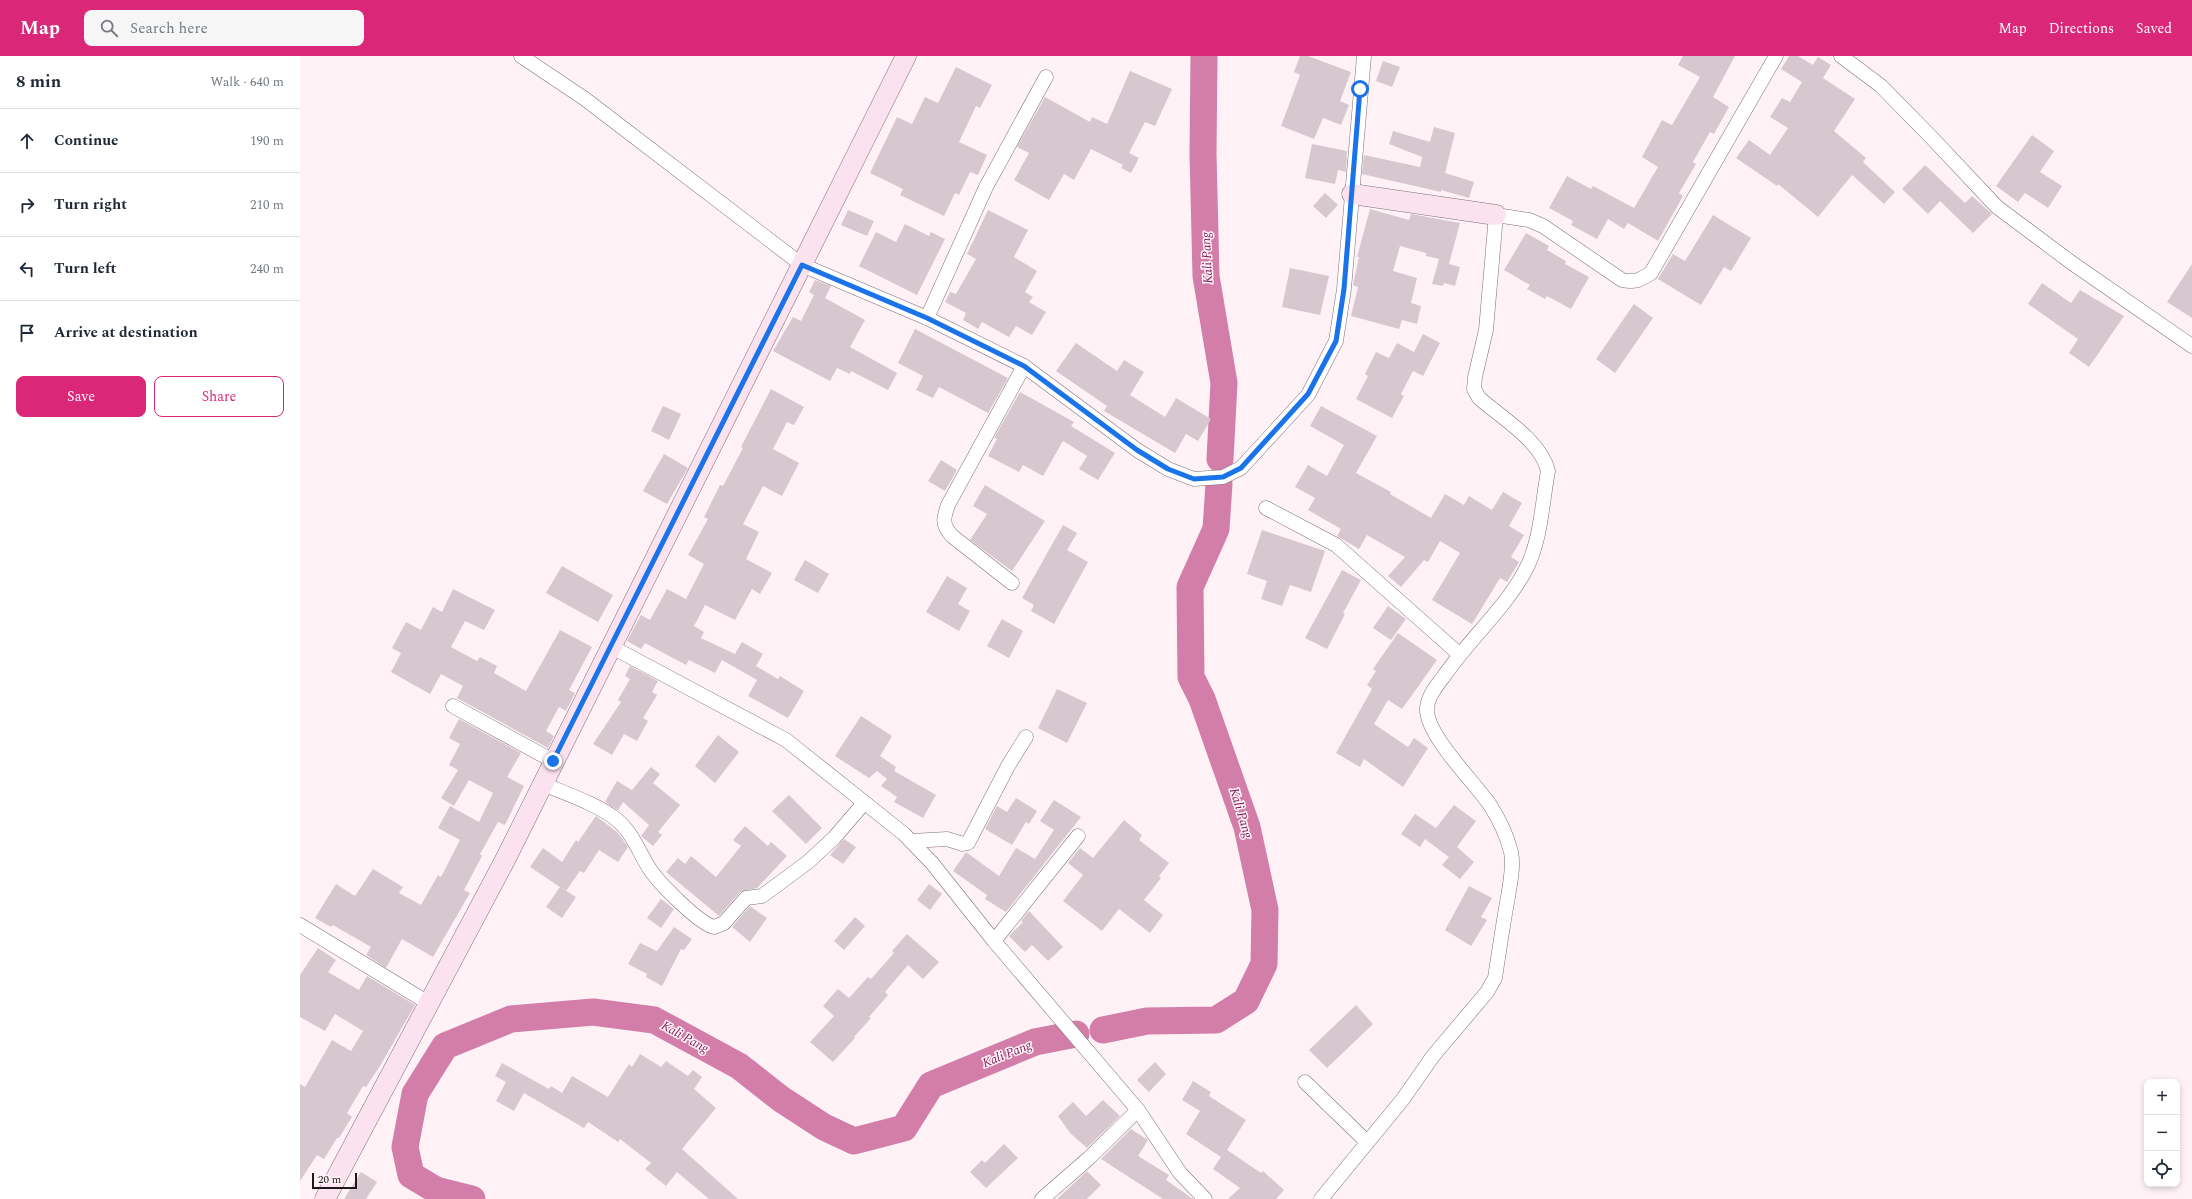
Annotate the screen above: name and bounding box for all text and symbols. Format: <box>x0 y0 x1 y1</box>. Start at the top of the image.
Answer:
search box <box>84 10 364 46</box>
text: Map <box>20 14 60 43</box>
icon: search <box>98 17 120 39</box>
text: Search here <box>130 17 208 40</box>
text: Map <box>1999 18 2027 39</box>
text: Directions <box>2049 18 2114 39</box>
text: Saved <box>2136 18 2172 39</box>
text: 8 min <box>16 69 61 95</box>
text: Walk · 640 m <box>210 72 284 92</box>
route start <box>1351 80 1369 98</box>
text: Continue <box>54 129 119 152</box>
icon: ahead <box>16 130 38 152</box>
text: 190 m <box>250 131 284 151</box>
text: Turn right <box>54 193 127 216</box>
icon: right <box>16 194 38 216</box>
text: 210 m <box>250 195 284 215</box>
water label: Kali Pang <box>1196 230 1218 284</box>
text: Turn left <box>54 257 116 280</box>
icon: left <box>16 258 38 280</box>
text: 240 m <box>250 259 284 279</box>
text: Arrive at destination <box>54 321 198 344</box>
icon: arrive <box>16 322 38 344</box>
button: Save <box>16 376 146 417</box>
button: Share <box>154 376 284 417</box>
route end <box>544 752 562 770</box>
water label: Kali Pang <box>1224 785 1258 842</box>
water label: Kali Pang <box>658 1016 714 1059</box>
water label: Kali Pang <box>979 1035 1036 1073</box>
map controls <box>2144 1079 2180 1187</box>
button: + <box>2144 1079 2180 1115</box>
button: − <box>2144 1115 2180 1151</box>
button: locate <box>2144 1151 2180 1187</box>
scale bar <box>312 1171 357 1190</box>
text: 20 m <box>318 1171 341 1188</box>

